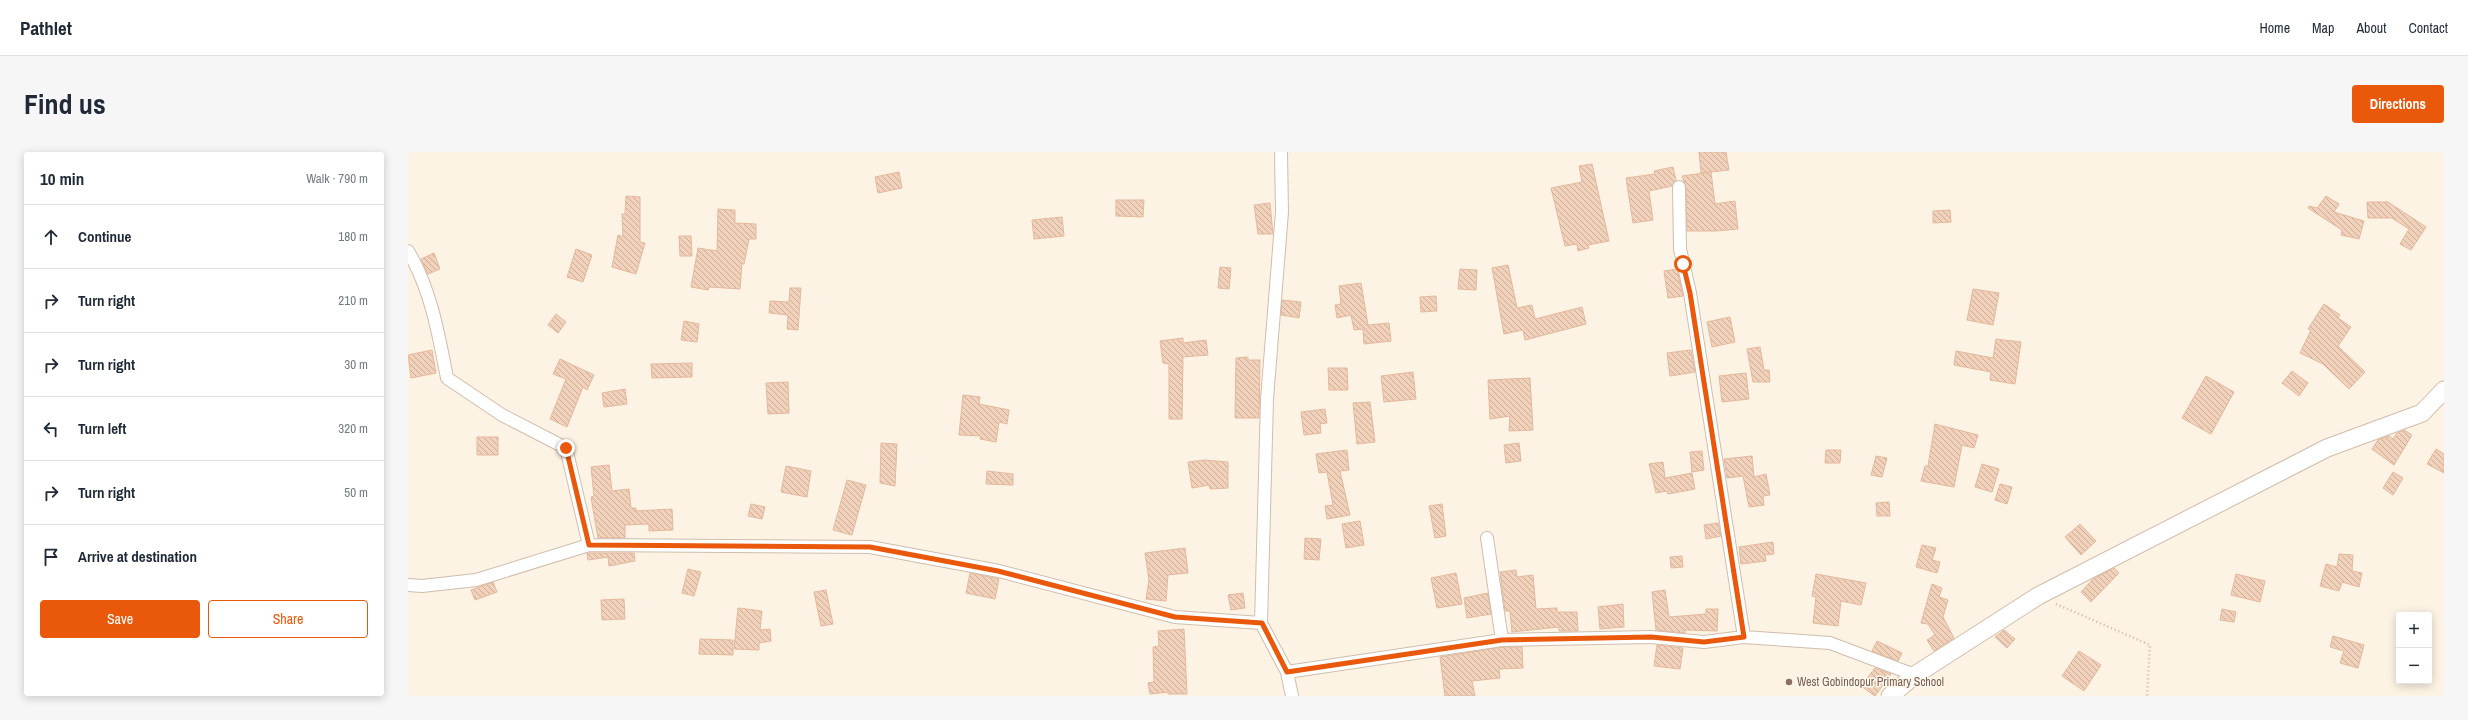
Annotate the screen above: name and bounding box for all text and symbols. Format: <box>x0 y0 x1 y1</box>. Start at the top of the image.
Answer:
text: Pathlet <box>20 15 72 41</box>
text: Home <box>2259 19 2290 37</box>
text: Map <box>2312 19 2334 37</box>
text: About <box>2356 19 2386 37</box>
text: Contact <box>2408 19 2448 37</box>
text: Find us <box>24 85 106 123</box>
button: Directions <box>2352 85 2444 123</box>
text: 10 min <box>40 167 84 190</box>
text: Walk · 790 m <box>306 170 368 187</box>
icon: ahead <box>40 226 62 248</box>
text: Continue <box>78 226 131 247</box>
text: 180 m <box>338 228 368 245</box>
route start <box>1674 255 1692 273</box>
icon: right <box>40 290 62 312</box>
text: Turn right <box>78 290 135 311</box>
text: 210 m <box>338 292 368 309</box>
icon: right <box>40 354 62 376</box>
text: Turn right <box>78 354 135 375</box>
text: 30 m <box>344 356 368 373</box>
icon: left <box>40 418 62 440</box>
text: Turn left <box>78 418 126 439</box>
text: 320 m <box>338 420 368 437</box>
route end <box>557 439 575 457</box>
icon: right <box>40 482 62 504</box>
text: Turn right <box>78 482 135 503</box>
text: 50 m <box>344 484 368 501</box>
icon: arrive <box>40 546 62 568</box>
text: Arrive at destination <box>78 546 197 567</box>
button: Save <box>40 600 200 638</box>
button: Share <box>208 600 368 638</box>
map controls <box>2396 612 2432 684</box>
button: + <box>2396 612 2432 648</box>
button: − <box>2396 648 2432 684</box>
place label: West Gobindopur Primary School <box>1797 674 1944 690</box>
marker: West Gobindopur Primary School <box>1784 677 1794 687</box>

